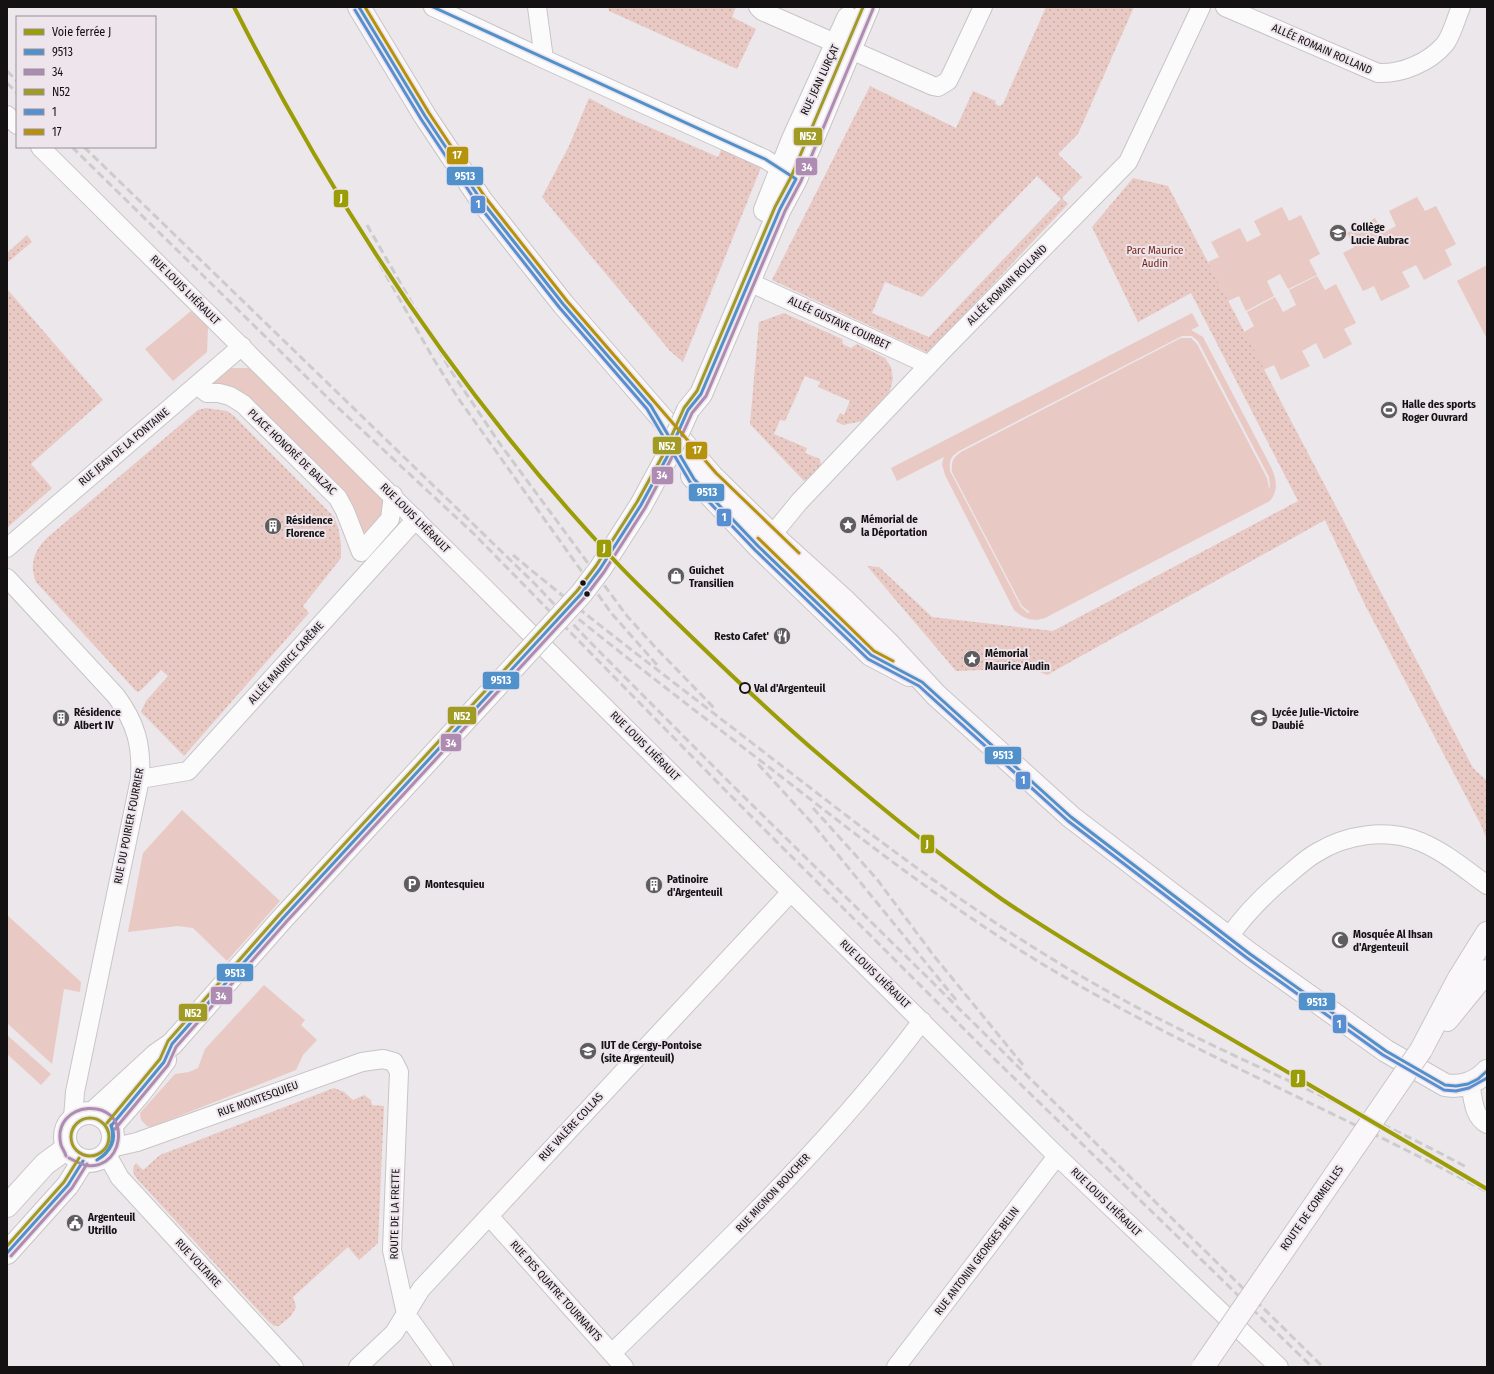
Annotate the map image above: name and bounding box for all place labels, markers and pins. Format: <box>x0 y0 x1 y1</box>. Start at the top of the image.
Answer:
place label: Collège Lucie Aubrac <box>1351 221 1409 247</box>
school or university icon: Collège Lucie Aubrac <box>1328 223 1348 243</box>
place label: Halle des sports Roger Ouvrard <box>1402 398 1476 424</box>
sports icon: Halle des sports Roger Ouvrard <box>1379 400 1399 420</box>
place label: Mémorial de la Déportation <box>861 513 928 539</box>
place label: Résidence Florence <box>286 514 333 540</box>
place icon: Mémorial de la Déportation <box>838 515 858 535</box>
building icon: Résidence Florence <box>263 516 283 536</box>
place label: Guichet Transilien <box>689 564 734 590</box>
shop icon: Guichet Transilien <box>666 566 686 586</box>
unlabelled marker <box>578 578 588 588</box>
unlabelled marker <box>582 589 592 599</box>
restaurant icon: Resto Cafet' <box>772 626 792 646</box>
place label: Resto Cafet' <box>714 630 769 643</box>
place label: Mémorial Maurice Audin <box>985 647 1050 673</box>
place icon: Mémorial Maurice Audin <box>962 649 982 669</box>
marker: Val d'Argenteuil <box>739 682 751 694</box>
place label: Val d'Argenteuil <box>753 682 826 695</box>
place label: Résidence Albert IV <box>73 706 121 732</box>
place label: Lycée Julie-Victoire Daubié <box>1272 706 1359 732</box>
building icon: Résidence Albert IV <box>51 708 71 728</box>
school or university icon: Lycée Julie-Victoire Daubié <box>1249 708 1269 728</box>
place label: Patinoire d'Argenteuil <box>667 873 723 899</box>
parking icon: Montesquieu <box>402 874 422 894</box>
building icon: Patinoire d'Argenteuil <box>644 875 664 895</box>
place label: Montesquieu <box>425 878 485 891</box>
place label: Mosquée Al Ihsan d'Argenteuil <box>1353 928 1433 954</box>
mosque icon: Mosquée Al Ihsan d'Argenteuil <box>1330 930 1350 950</box>
place label: IUT de Cergy-Pontoise (site Argenteuil) <box>601 1039 702 1065</box>
school or university icon: IUT de Cergy-Pontoise (site Argenteuil) <box>578 1041 598 1061</box>
place label: Argenteuil Utrillo <box>87 1211 136 1237</box>
public building icon: Argenteuil Utrillo <box>65 1213 85 1233</box>

